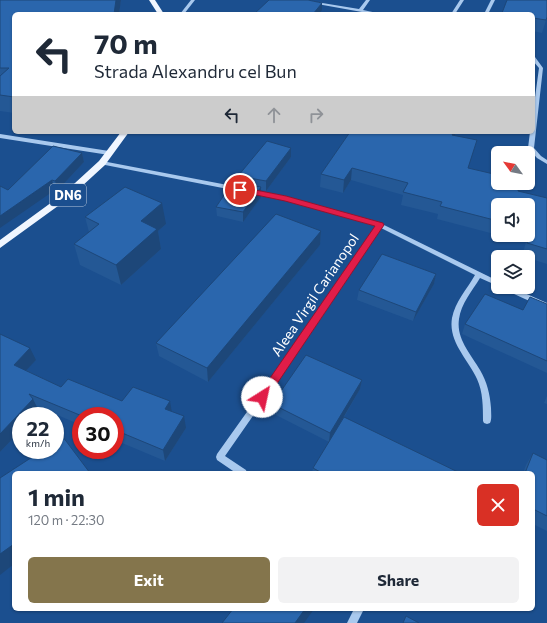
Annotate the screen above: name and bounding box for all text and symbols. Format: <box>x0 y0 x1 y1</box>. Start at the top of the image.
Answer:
text: 70 m <box>94 26 158 60</box>
icon: left <box>28 28 80 80</box>
text: Strada Alexandru cel Bun <box>94 60 297 82</box>
icon: left <box>221 104 243 126</box>
icon: ahead <box>263 104 285 126</box>
icon: right <box>305 104 327 126</box>
north arrow <box>491 146 535 190</box>
map controls <box>491 146 535 294</box>
pin <box>223 173 257 207</box>
icon: arrive <box>229 179 251 201</box>
road number: DN6 <box>50 184 86 206</box>
button: sound <box>491 198 535 242</box>
street label: Aleea Virgil Carianopol <box>267 230 362 359</box>
button: layers <box>491 250 535 294</box>
position arrow <box>241 376 283 418</box>
speed limit sign: 30 <box>72 407 124 459</box>
text: 22 <box>27 416 49 440</box>
text: km/h <box>26 437 50 449</box>
text: 1 min <box>28 482 85 511</box>
button: close <box>477 484 519 526</box>
text: 120 m · 22:30 <box>28 512 104 528</box>
button: Exit <box>28 557 270 603</box>
button: Share <box>278 557 519 603</box>

